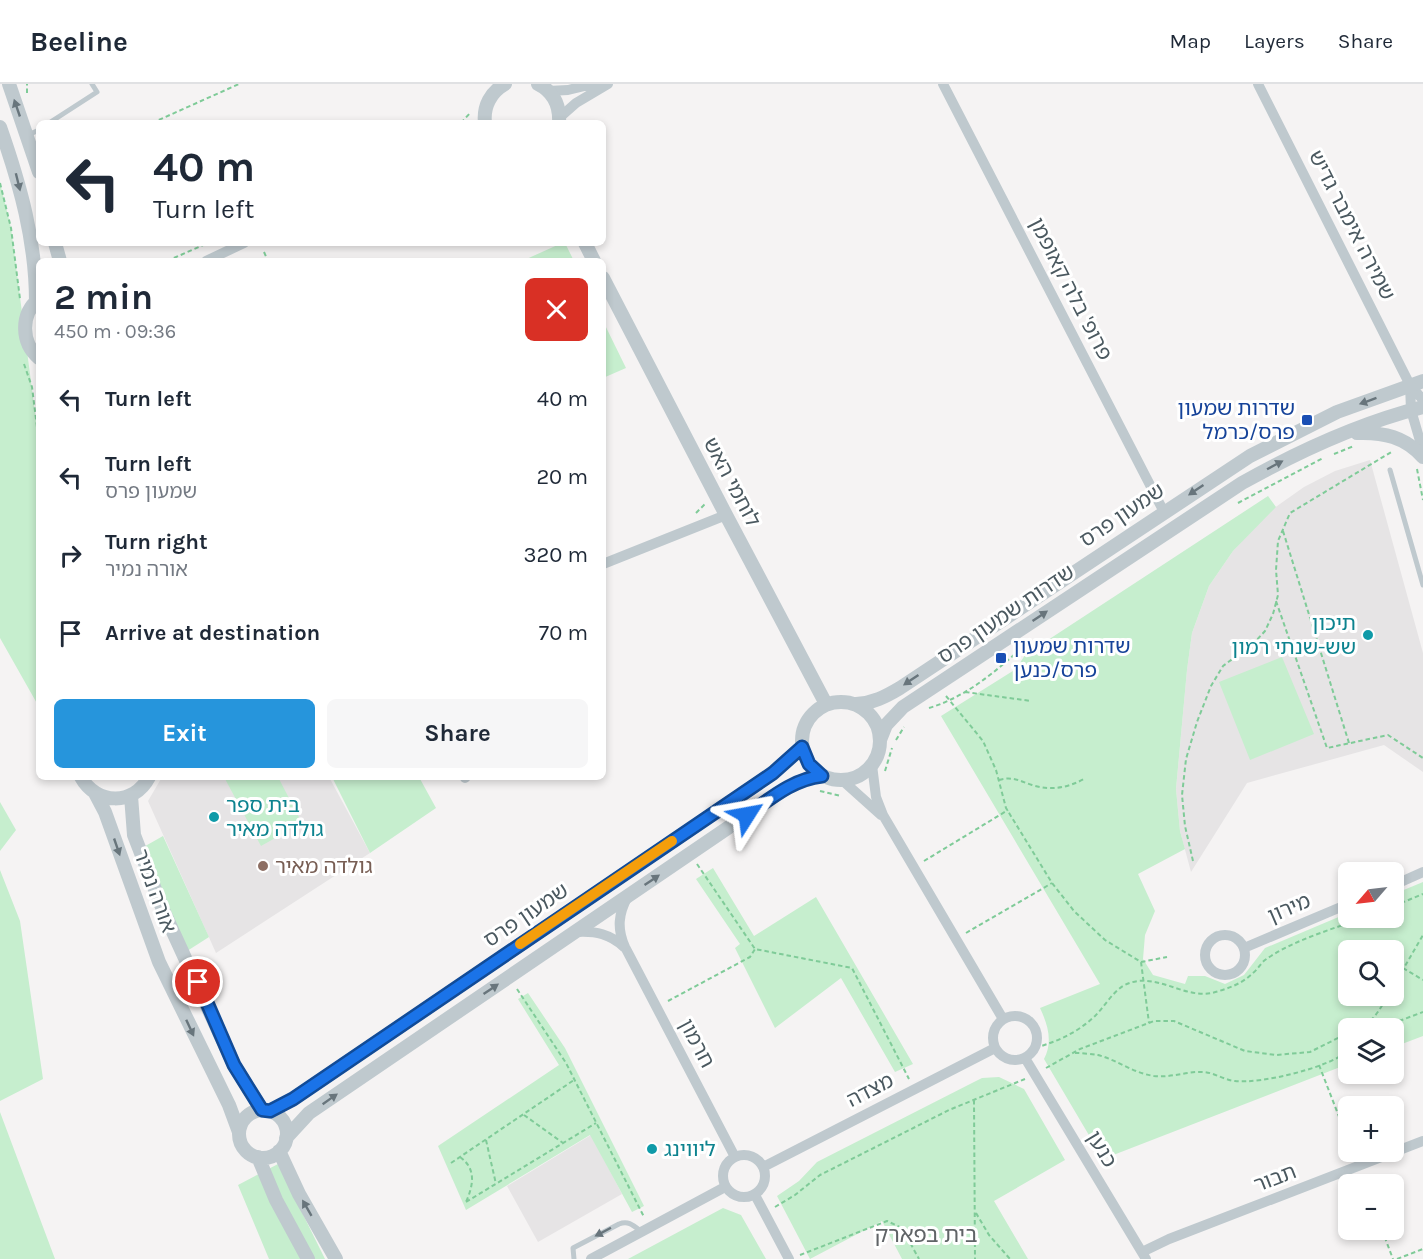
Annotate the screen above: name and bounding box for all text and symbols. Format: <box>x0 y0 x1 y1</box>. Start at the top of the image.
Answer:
text: Beeline <box>30 25 128 58</box>
text: Map <box>1169 29 1211 53</box>
text: Layers <box>1244 29 1305 53</box>
text: Share <box>1338 29 1393 53</box>
one-way arrow <box>12 99 22 117</box>
text: 40 m <box>153 142 255 192</box>
icon: left <box>54 144 132 222</box>
street label: שמירה אימבר גדיש <box>1304 146 1400 304</box>
one-way arrow <box>14 173 24 192</box>
text: Turn left <box>153 193 254 225</box>
street label: פרופ' בלה קאופמן <box>1025 214 1117 364</box>
text: 2 min <box>54 276 153 318</box>
button: close <box>525 278 588 341</box>
text: 450 m · 09:36 <box>54 320 176 343</box>
icon: left <box>54 383 87 416</box>
text: Turn left <box>105 386 192 412</box>
text: 40 m <box>537 386 588 412</box>
place label: שדרות שמעון פרס/כרמל <box>1178 396 1295 444</box>
one-way arrow <box>1359 396 1377 406</box>
marker: שדרות שמעון פרס/כרמל <box>1300 413 1314 427</box>
street label: לוחמי האש <box>698 433 766 531</box>
text: Turn left <box>105 451 192 477</box>
one-way arrow <box>1266 460 1283 470</box>
icon: left <box>54 461 87 494</box>
text: 20 m <box>536 464 588 490</box>
street label: שמעון פרס <box>1075 478 1169 552</box>
text: שמעון פרס <box>105 480 197 503</box>
one-way arrow <box>1187 485 1204 496</box>
text: Turn right <box>105 529 208 555</box>
icon: right <box>54 539 87 572</box>
text: 320 m <box>523 542 588 568</box>
text: אורה נמיר <box>105 558 188 581</box>
street label: שדרות שמעון פרס <box>933 559 1079 669</box>
one-way arrow <box>1032 611 1049 622</box>
place label: תיכון שש-שנתי רמון <box>1232 611 1356 659</box>
icon: arrive <box>54 617 87 650</box>
text: Arrive at destination <box>105 620 320 646</box>
text: 70 m <box>539 620 588 646</box>
marker: תיכון שש-שנתי רמון <box>1361 628 1375 642</box>
place label: שדרות שמעון פרס/כנען <box>1013 634 1131 682</box>
marker: שדרות שמעון פרס/כנען <box>994 651 1008 665</box>
one-way arrow <box>903 675 920 686</box>
button: Exit <box>54 699 315 768</box>
button: Share <box>327 699 588 768</box>
position arrow <box>715 783 779 847</box>
place label: בית ספר גולדה מאיר <box>226 793 324 841</box>
marker: בית ספר גולדה מאיר <box>207 810 221 824</box>
one-way arrow <box>113 838 123 856</box>
street label: אורה נמיר <box>129 846 181 936</box>
place label: גולדה מאיר <box>275 854 373 878</box>
marker: גולדה מאיר <box>256 859 270 873</box>
north arrow <box>1338 862 1404 928</box>
map controls <box>1338 862 1404 1240</box>
one-way arrow <box>644 874 660 886</box>
street label: שמעון פרס <box>479 878 573 952</box>
street label: מירון <box>1264 888 1314 928</box>
button: search <box>1338 940 1404 1006</box>
pin <box>172 956 223 1007</box>
icon: arrive <box>181 965 214 998</box>
one-way arrow <box>482 983 498 995</box>
street label: חרמון <box>674 1014 720 1072</box>
button: layers <box>1338 1018 1404 1084</box>
one-way arrow <box>185 1019 194 1036</box>
street label: מצדה <box>843 1068 898 1112</box>
one-way arrow <box>321 1093 337 1105</box>
button: + <box>1338 1096 1404 1162</box>
street label: כנען <box>1082 1126 1122 1172</box>
place label: ליווינג <box>664 1137 716 1161</box>
marker: ליווינג <box>645 1142 659 1156</box>
street label: תבור <box>1250 1159 1300 1197</box>
button: − <box>1338 1174 1404 1240</box>
one-way arrow <box>302 1199 312 1216</box>
district label: בית בפארק <box>874 1222 978 1248</box>
one-way arrow <box>594 1228 611 1237</box>

